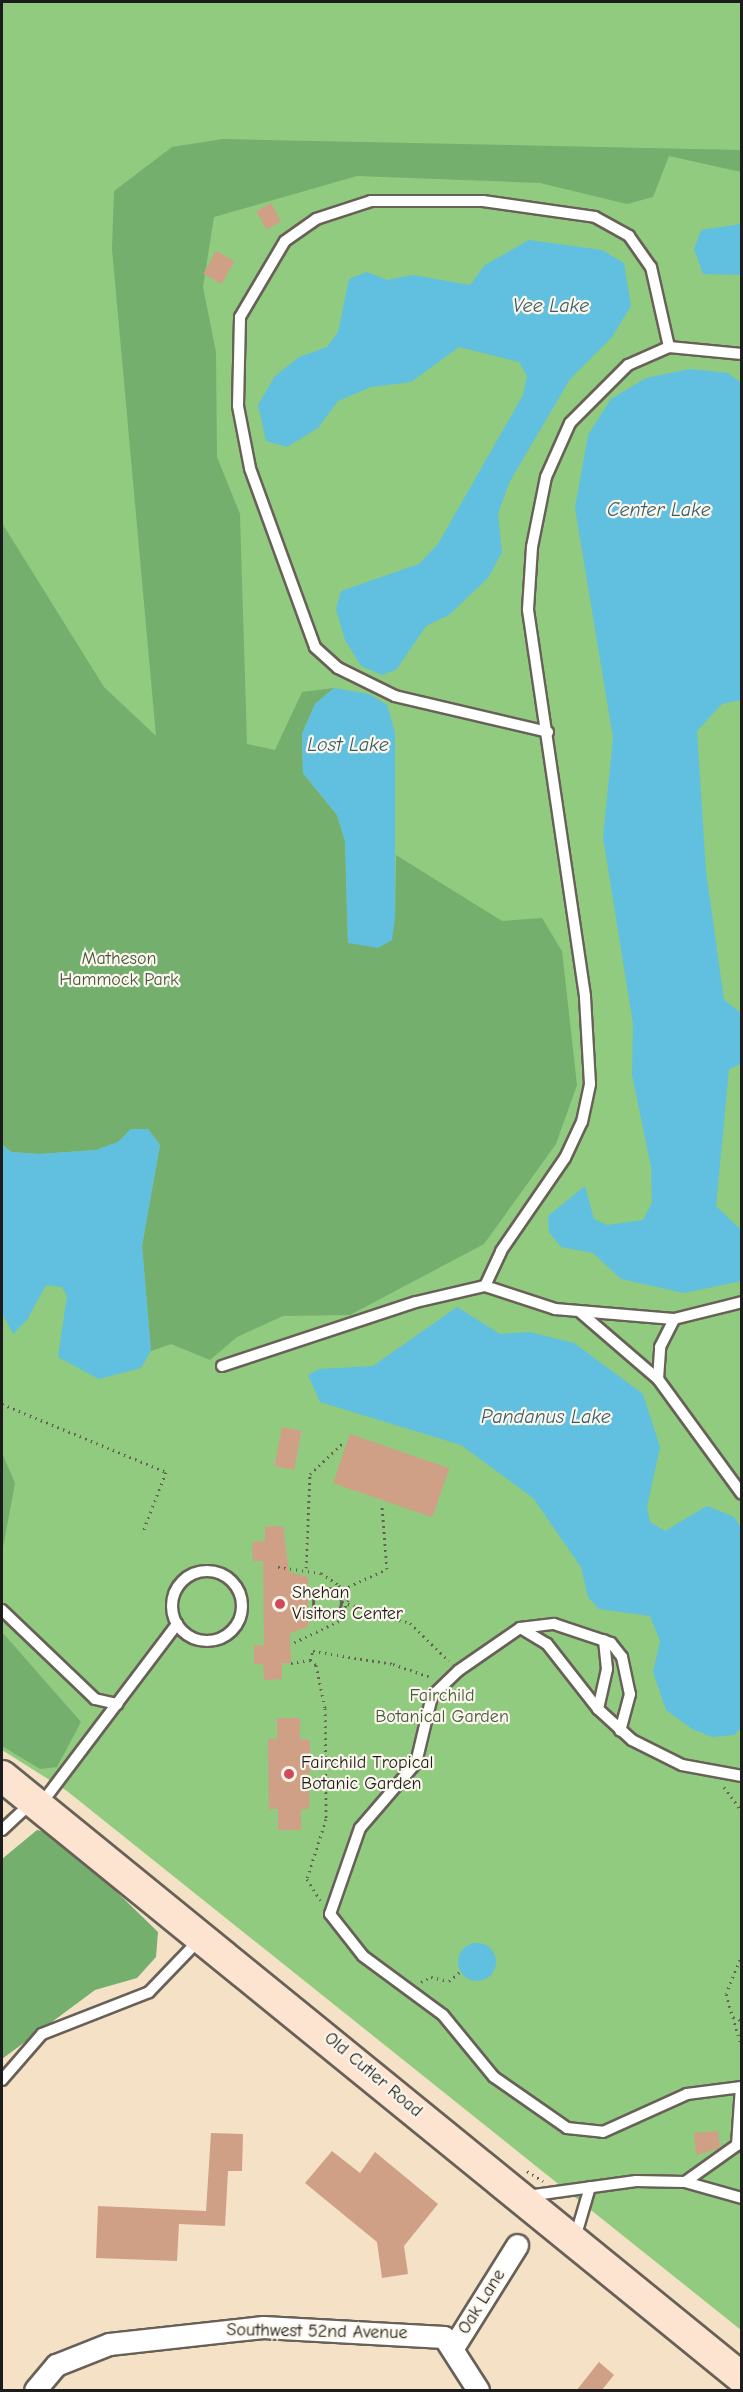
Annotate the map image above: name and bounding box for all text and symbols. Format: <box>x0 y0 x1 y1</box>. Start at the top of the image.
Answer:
water label: Vee Lake <box>513 293 589 317</box>
water label: Center Lake <box>607 497 711 521</box>
water label: Lost Lake <box>307 732 389 756</box>
park label: Matheson Hammock Park <box>59 949 179 992</box>
water label: Pandanus Lake <box>481 1404 611 1428</box>
place label: Shehan Visitors Center <box>292 1583 403 1626</box>
marker: Shehan Visitors Center <box>273 1597 287 1611</box>
park label: Fairchild Botanical Garden <box>375 1686 509 1728</box>
place label: Fairchild Tropical Botanic Garden <box>301 1753 434 1796</box>
marker: Fairchild Tropical Botanic Garden <box>282 1767 296 1781</box>
street label: Old Cutler Road <box>320 2028 426 2122</box>
street label: Oak Lane <box>454 2266 510 2338</box>
street label: Southwest 52nd Avenue <box>226 2320 408 2344</box>

